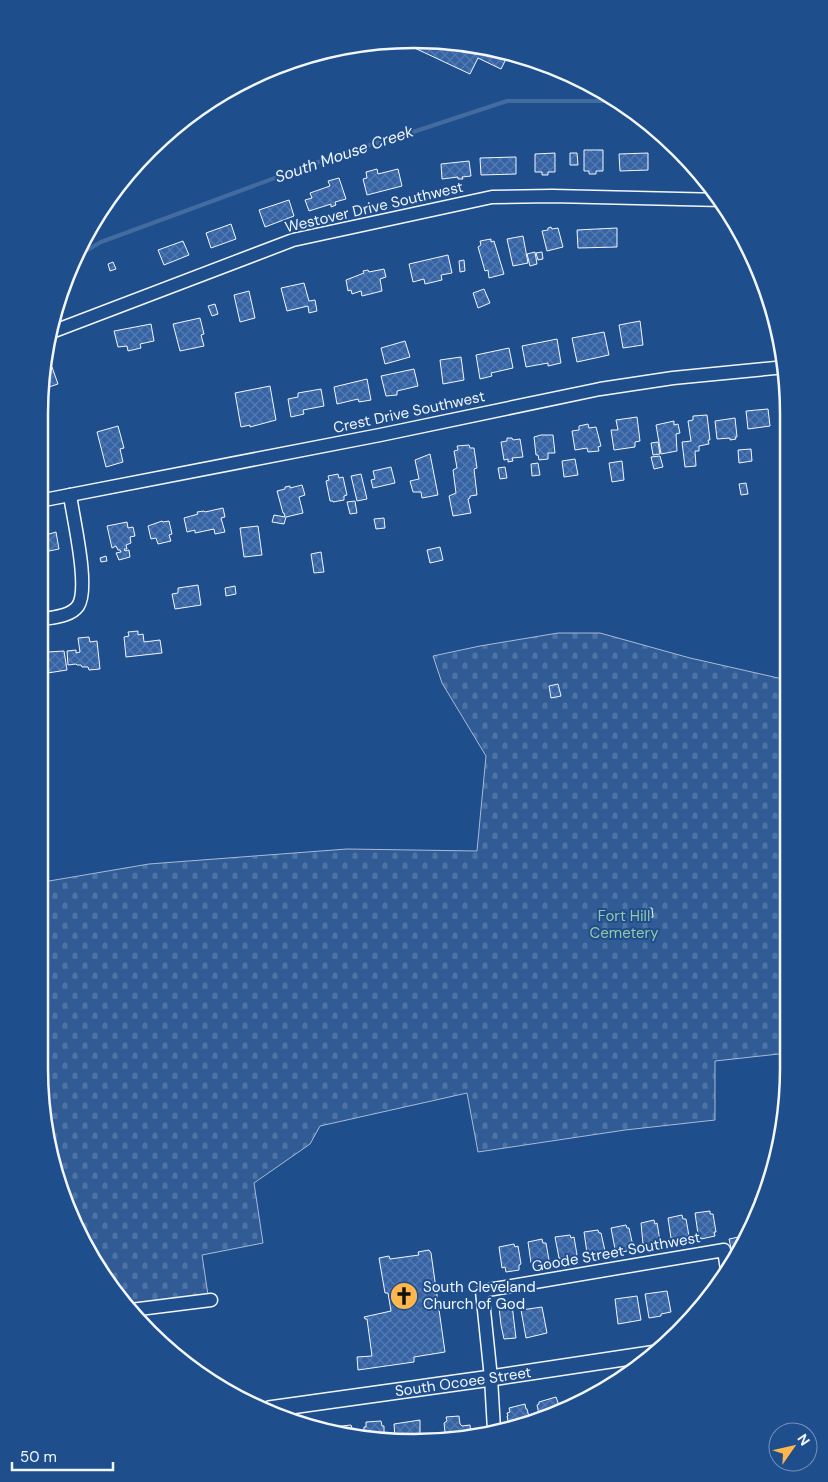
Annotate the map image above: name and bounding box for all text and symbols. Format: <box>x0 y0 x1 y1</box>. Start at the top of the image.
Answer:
water label: South Mouse Creek <box>272 120 417 188</box>
street label: Westover Drive Southwest <box>283 177 465 237</box>
street label: Crest Drive Southwest <box>331 386 487 438</box>
park label: Fort Hill Cemetery <box>590 906 659 943</box>
street label: Goode Street Southwest <box>530 1227 702 1277</box>
place label: South Cleveland Church of God <box>423 1277 536 1314</box>
church icon: South Cleveland Church of God <box>389 1281 419 1311</box>
street label: South Ocoee Street <box>394 1362 533 1401</box>
north arrow <box>768 1422 818 1472</box>
text: N <box>793 1430 814 1449</box>
scale bar <box>12 1440 114 1472</box>
text: 50 m <box>20 1447 57 1467</box>

